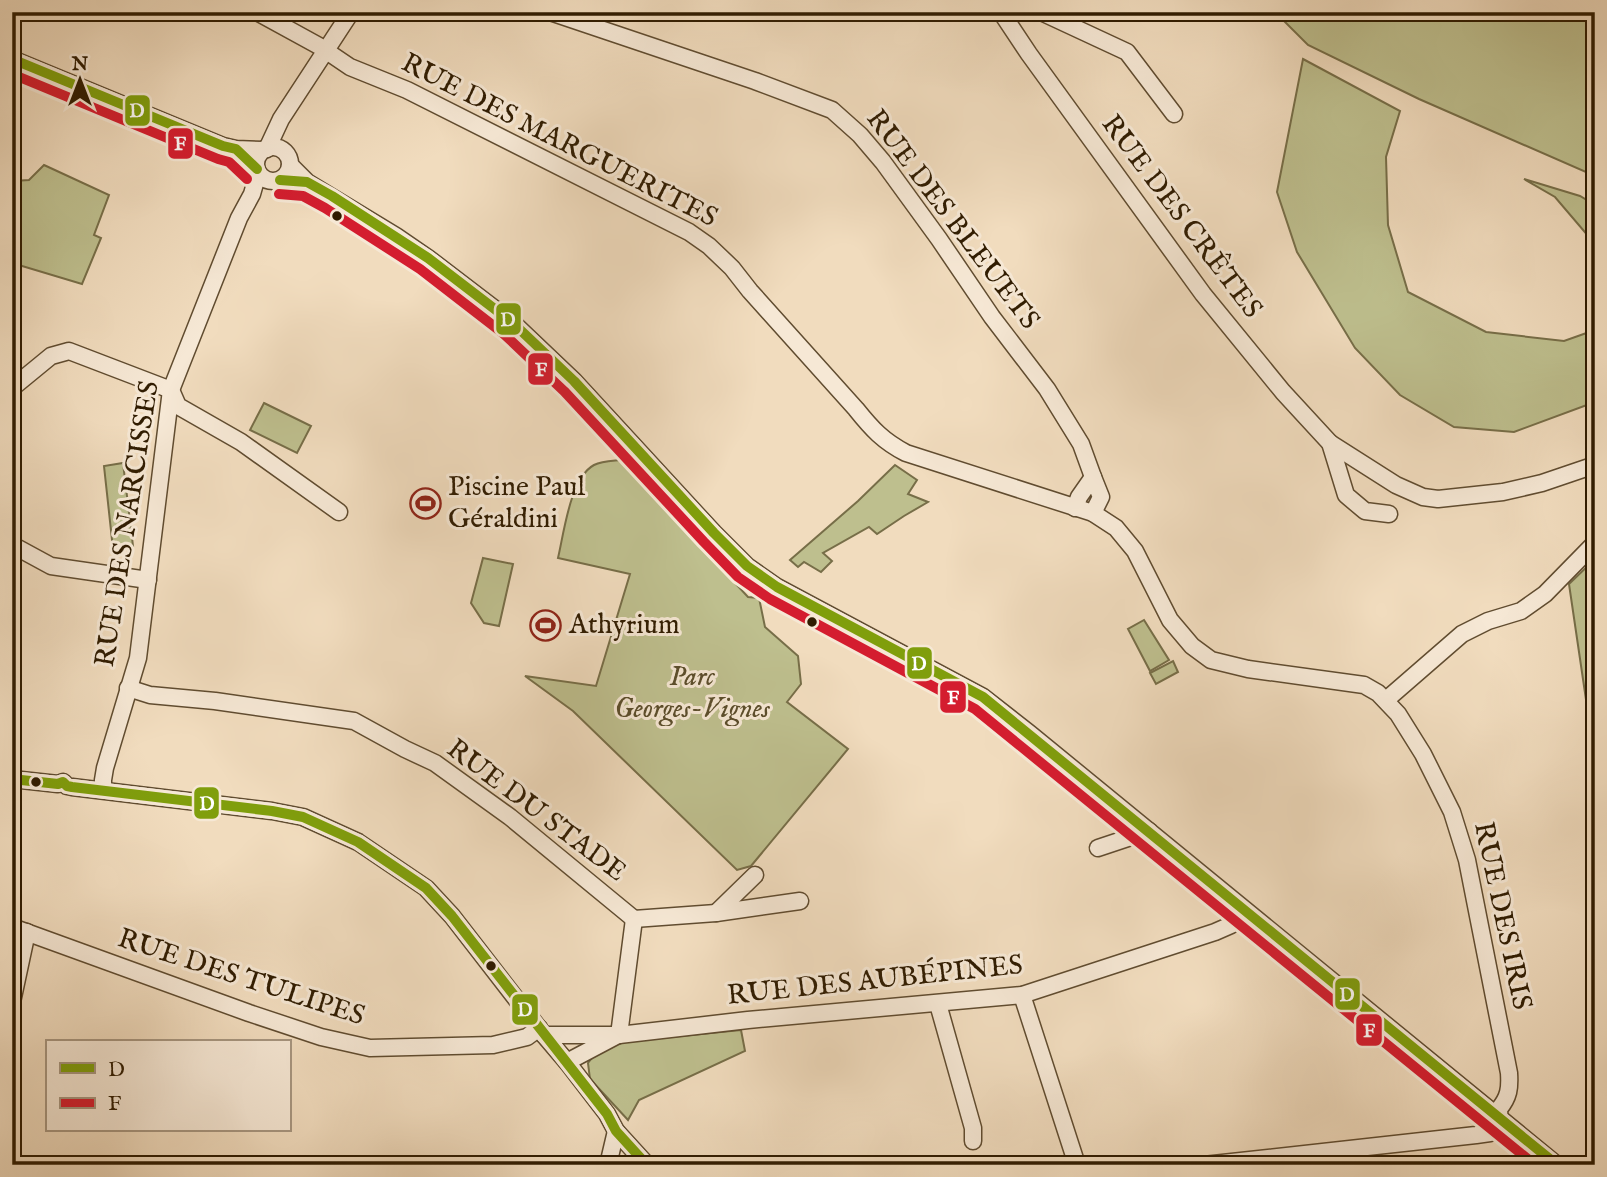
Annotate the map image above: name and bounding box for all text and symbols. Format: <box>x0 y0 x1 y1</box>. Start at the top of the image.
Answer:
north arrow <box>46 46 116 116</box>
street label: RUE DES MARGUERITES <box>395 46 723 236</box>
text: N <box>71 53 89 77</box>
line badge: D <box>124 94 151 127</box>
text: D <box>129 100 145 124</box>
street label: RUE DES BLEUETS <box>858 103 1046 337</box>
street label: RUE DES CRÊTES <box>1093 108 1270 326</box>
line badge: F <box>167 127 194 160</box>
text: F <box>174 133 187 157</box>
unlabelled marker <box>330 209 344 223</box>
line badge: D <box>495 302 522 336</box>
text: D <box>500 309 516 333</box>
line badge: F <box>527 352 554 386</box>
text: F <box>535 359 548 383</box>
street label: RUE DES NARCISSES <box>88 378 168 670</box>
place label: Piscine Paul Géraldini <box>448 470 586 537</box>
sports icon: Piscine Paul Géraldini <box>408 486 442 520</box>
sports icon: Athyrium <box>529 608 563 642</box>
place label: Athyrium <box>568 608 680 643</box>
unlabelled marker <box>805 615 819 629</box>
line badge: D <box>906 646 933 680</box>
text: D <box>911 653 927 677</box>
park label: Parc Georges-Vignes <box>614 660 771 727</box>
line badge: F <box>939 680 967 714</box>
text: F <box>947 687 960 711</box>
street label: RUE DU STADE <box>439 732 633 890</box>
unlabelled marker <box>29 775 43 789</box>
line badge: D <box>193 786 220 820</box>
text: D <box>199 793 215 817</box>
street label: RUE DES IRIS <box>1465 819 1539 1013</box>
street label: RUE DES TULIPES <box>113 922 369 1034</box>
street label: RUE DES AUBÉPINES <box>725 947 1025 1014</box>
unlabelled marker <box>484 959 498 973</box>
line badge: D <box>1334 977 1361 1011</box>
text: D <box>1339 984 1355 1008</box>
line badge: D <box>511 993 539 1026</box>
text: D <box>517 999 533 1023</box>
line badge: F <box>1355 1013 1383 1047</box>
text: F <box>1363 1020 1376 1044</box>
legend <box>46 1040 290 1132</box>
text: D <box>108 1057 125 1084</box>
text: F <box>108 1091 121 1118</box>

